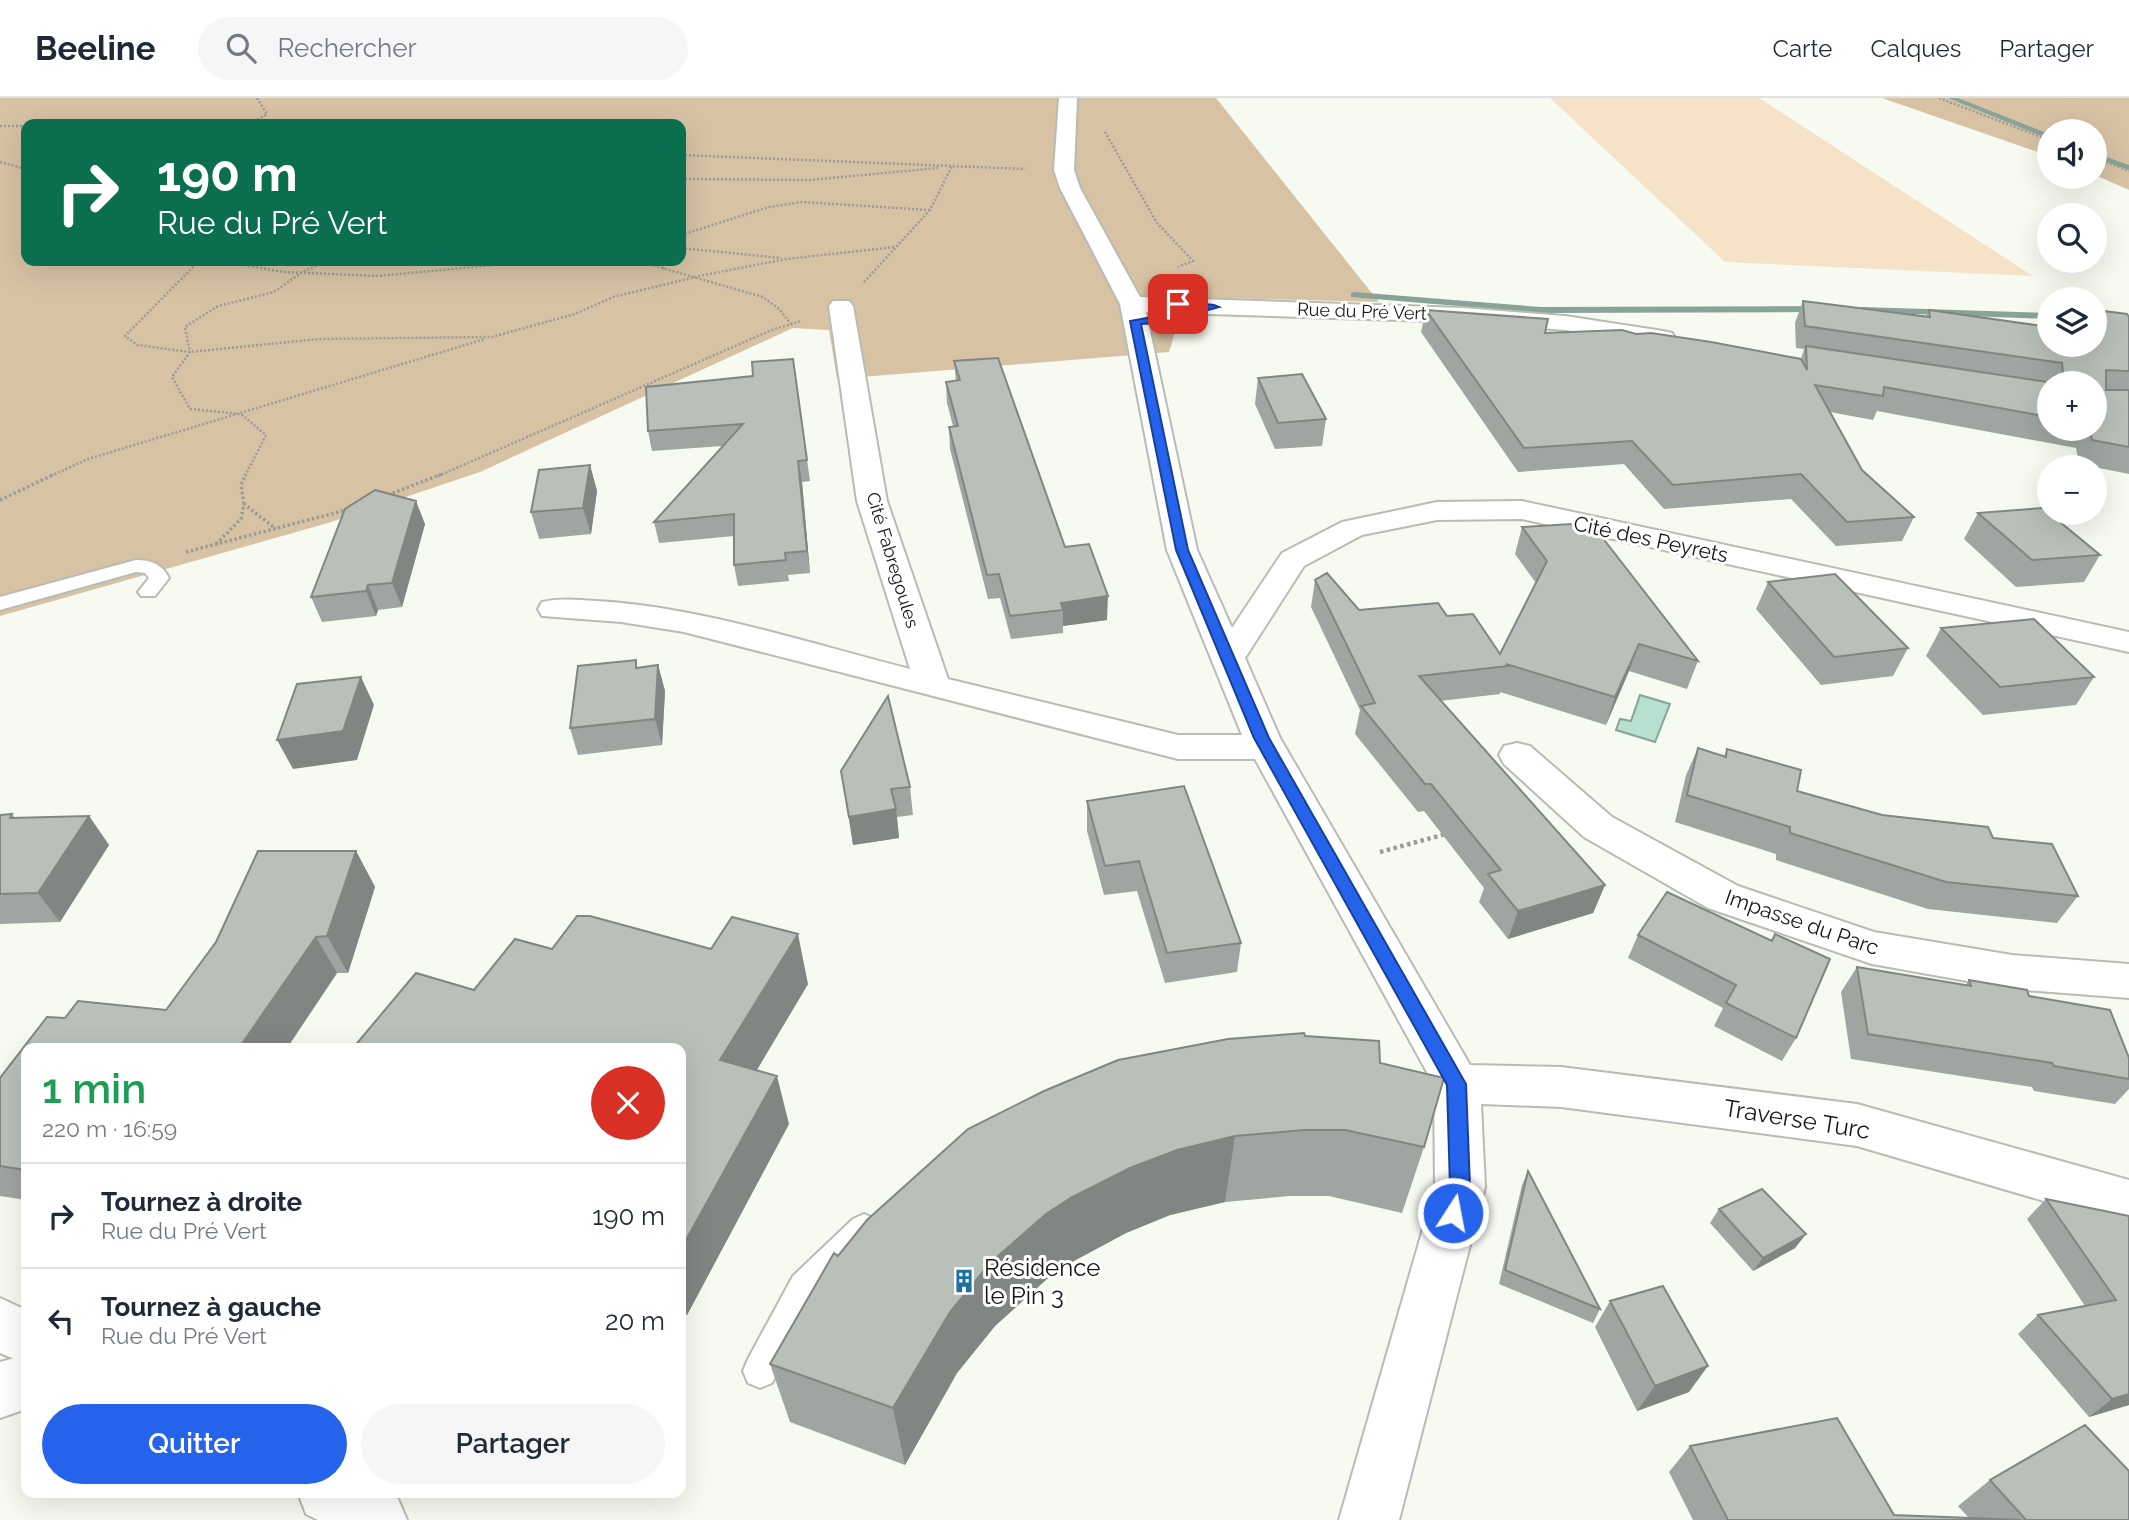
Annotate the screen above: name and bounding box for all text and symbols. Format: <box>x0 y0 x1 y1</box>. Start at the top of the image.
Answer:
search box <box>198 17 688 80</box>
text: Beeline <box>35 29 156 68</box>
icon: search <box>222 29 260 67</box>
text: Rechercher <box>278 33 417 63</box>
text: Carte <box>1773 34 1832 63</box>
text: Calques <box>1870 34 1961 63</box>
text: Partager <box>1999 34 2094 63</box>
map controls <box>2037 119 2107 525</box>
button: sound <box>2037 119 2107 189</box>
text: 190 m <box>157 145 298 202</box>
icon: right <box>42 147 133 238</box>
button: search <box>2037 203 2107 273</box>
text: Rue du Pré Vert <box>157 204 387 241</box>
pin <box>1148 274 1208 334</box>
icon: arrive <box>1159 285 1197 323</box>
button: layers <box>2037 287 2107 357</box>
street label: Rue du Pré Vert <box>1297 298 1427 324</box>
button: + <box>2037 371 2107 441</box>
button: − <box>2037 455 2107 525</box>
street label: Cité Fabregoules <box>862 490 924 631</box>
street label: Cité des Peyrets <box>1572 510 1730 568</box>
street label: Impasse du Parc <box>1722 884 1882 960</box>
text: 1 min <box>42 1064 146 1113</box>
button: close <box>591 1066 665 1140</box>
street label: Traverse Turc <box>1722 1093 1872 1145</box>
text: 220 m · 16:59 <box>42 1115 177 1142</box>
position arrow <box>1416 1176 1490 1250</box>
text: Tournez à droite <box>101 1187 302 1217</box>
icon: right <box>42 1197 80 1235</box>
text: 190 m <box>592 1201 665 1231</box>
text: Rue du Pré Vert <box>101 1217 267 1244</box>
place label: Résidence le Pin 3 <box>984 1253 1100 1310</box>
building icon: Résidence le Pin 3 <box>950 1267 978 1295</box>
text: Tournez à gauche <box>101 1292 321 1322</box>
icon: left <box>42 1302 80 1340</box>
text: 20 m <box>605 1306 665 1336</box>
text: Rue du Pré Vert <box>101 1322 267 1349</box>
button: Quitter <box>42 1404 347 1484</box>
button: Partager <box>361 1404 665 1484</box>

